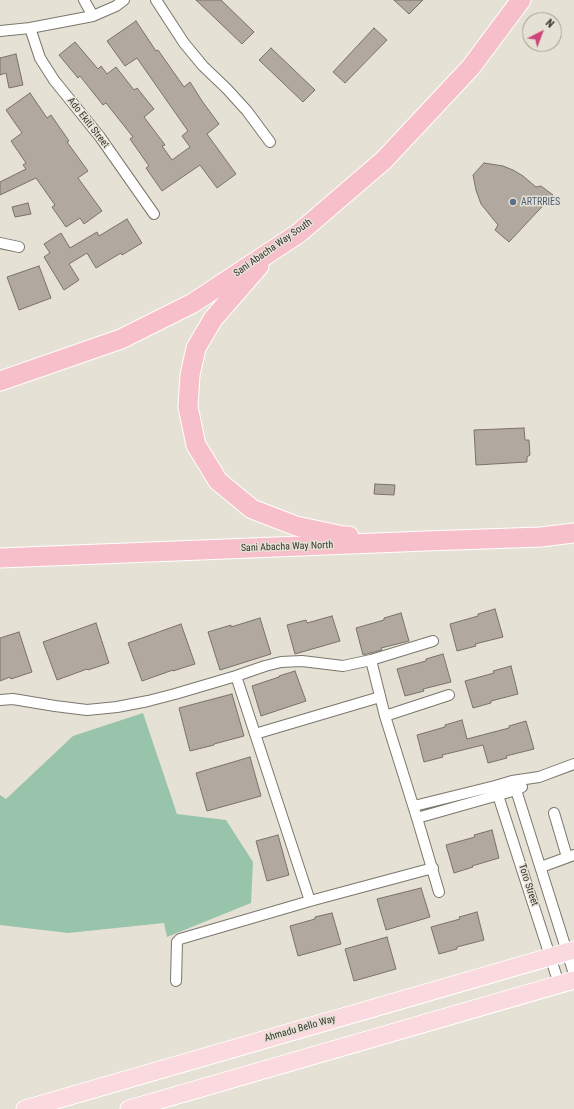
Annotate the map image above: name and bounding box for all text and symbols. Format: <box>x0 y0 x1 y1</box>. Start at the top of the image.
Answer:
north arrow <box>522 12 562 52</box>
text: N <box>543 16 557 31</box>
street label: Ado Ekiti Street <box>65 95 111 151</box>
place label: ARTRRIES <box>521 196 560 208</box>
marker: ARTRRIES <box>508 197 518 207</box>
street label: Sani Abacha Way South <box>232 216 314 280</box>
street label: Sani Abacha Way North <box>241 539 333 555</box>
street label: Toro Street <box>516 862 540 908</box>
street label: Ahmadu Bello Way <box>263 1013 337 1045</box>

